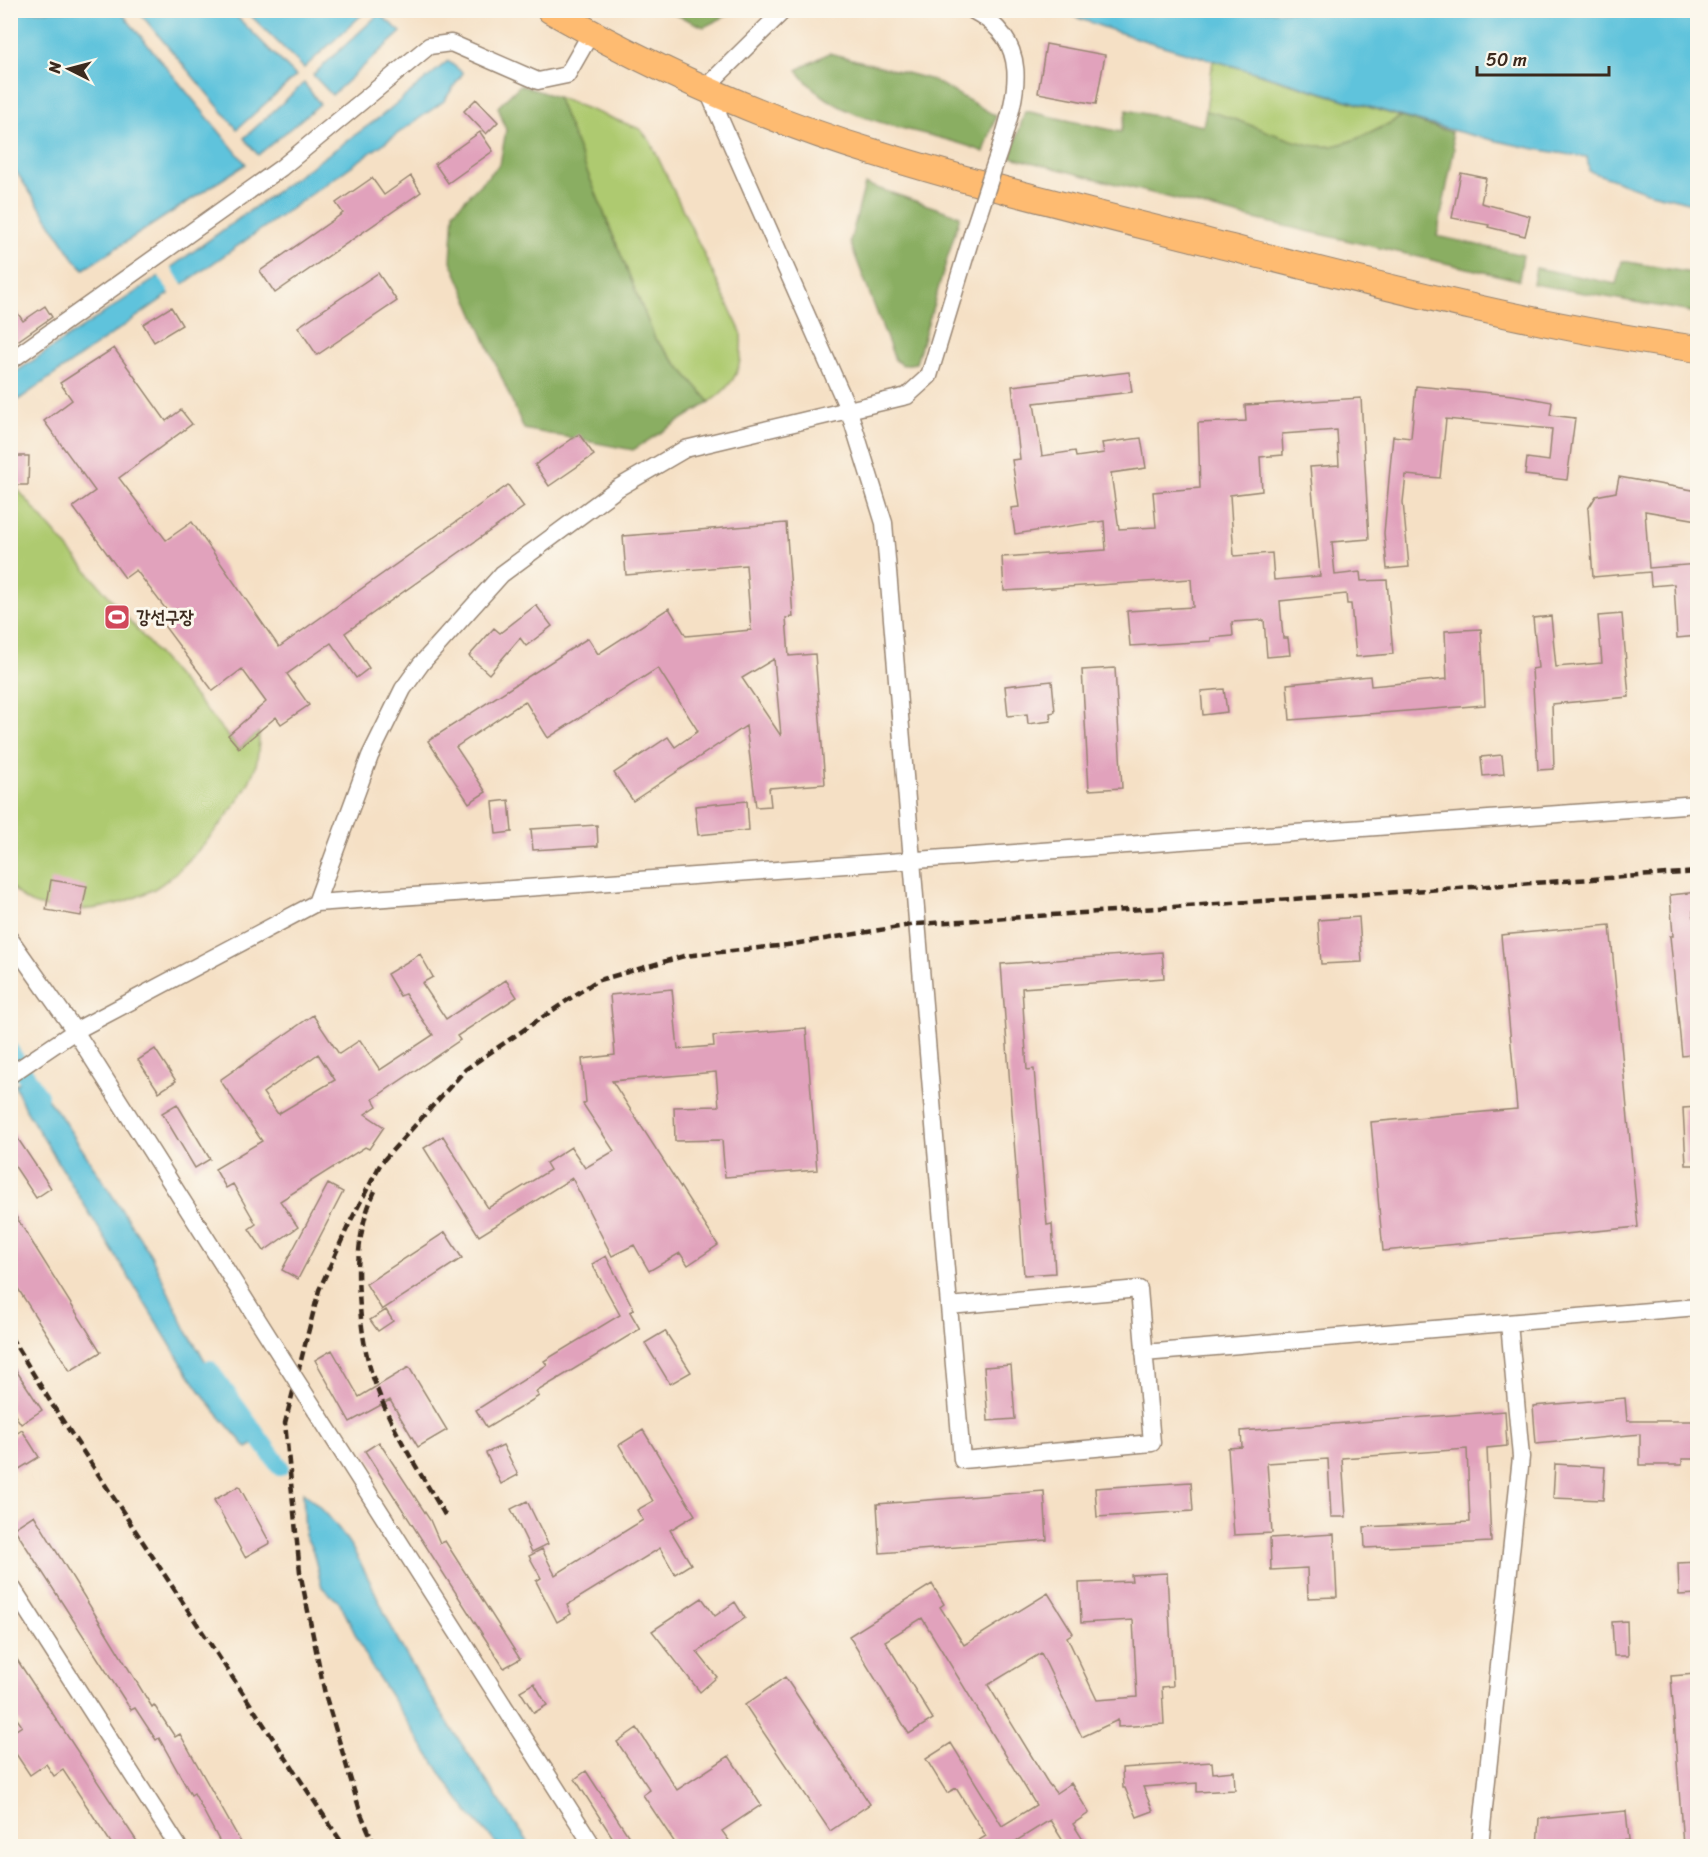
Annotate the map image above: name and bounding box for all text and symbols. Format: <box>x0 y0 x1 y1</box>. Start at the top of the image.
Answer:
north arrow <box>39 39 99 99</box>
scale bar <box>1477 39 1609 77</box>
text: 50 m <box>1486 44 1527 76</box>
text: N <box>39 60 70 76</box>
place label: 강선구장 <box>136 601 194 633</box>
sports icon: 강선구장 <box>102 602 132 632</box>

